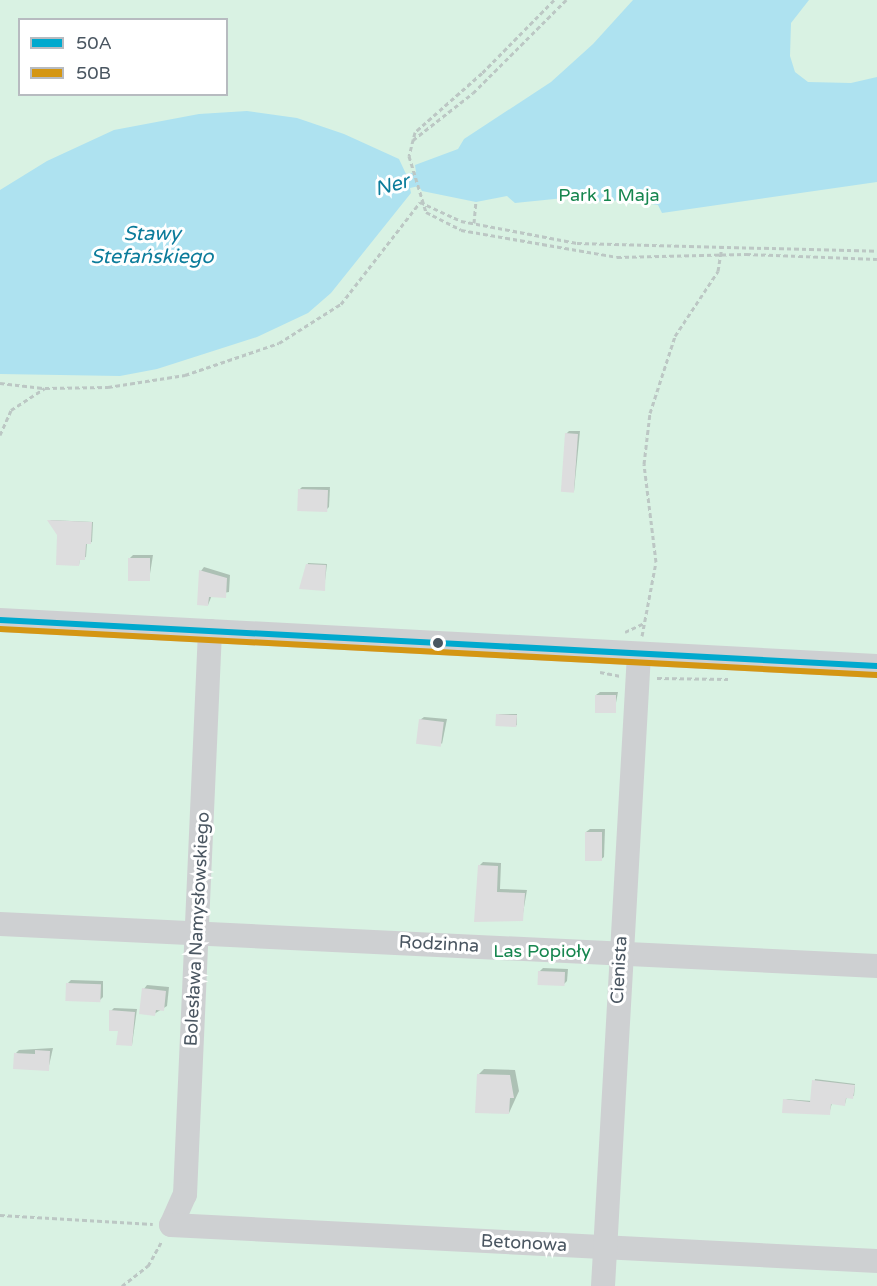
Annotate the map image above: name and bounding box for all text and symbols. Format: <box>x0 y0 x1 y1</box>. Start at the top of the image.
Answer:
legend <box>18 18 228 96</box>
text: 50A <box>76 32 112 54</box>
text: 50B <box>76 62 111 84</box>
water label: Ner <box>372 170 412 202</box>
park label: Park 1 Maja <box>558 184 660 206</box>
water label: Stawy Stefańskiego <box>90 222 214 269</box>
unlabelled marker <box>432 637 444 649</box>
street label: Bolesława Namysłowskiego <box>180 811 214 1047</box>
street label: Rodzinna <box>398 931 480 957</box>
street label: Cienista <box>606 935 632 1005</box>
park label: Las Popioły <box>493 940 591 962</box>
street label: Betonowa <box>480 1230 568 1256</box>

